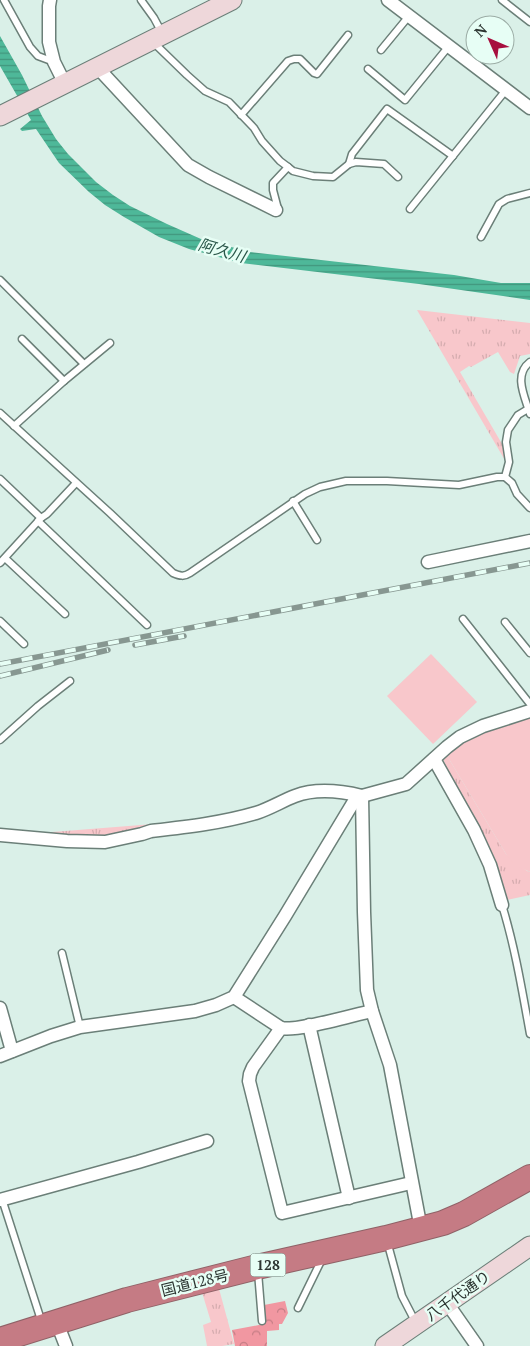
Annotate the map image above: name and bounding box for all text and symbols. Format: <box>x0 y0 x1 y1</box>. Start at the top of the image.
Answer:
north arrow <box>465 15 515 65</box>
text: N <box>470 20 491 41</box>
water label: 阿久川 <box>196 233 250 268</box>
road number: 128 <box>250 1254 286 1276</box>
street label: 国道128号 <box>159 1264 231 1300</box>
street label: 八千代通り <box>421 1265 494 1325</box>

